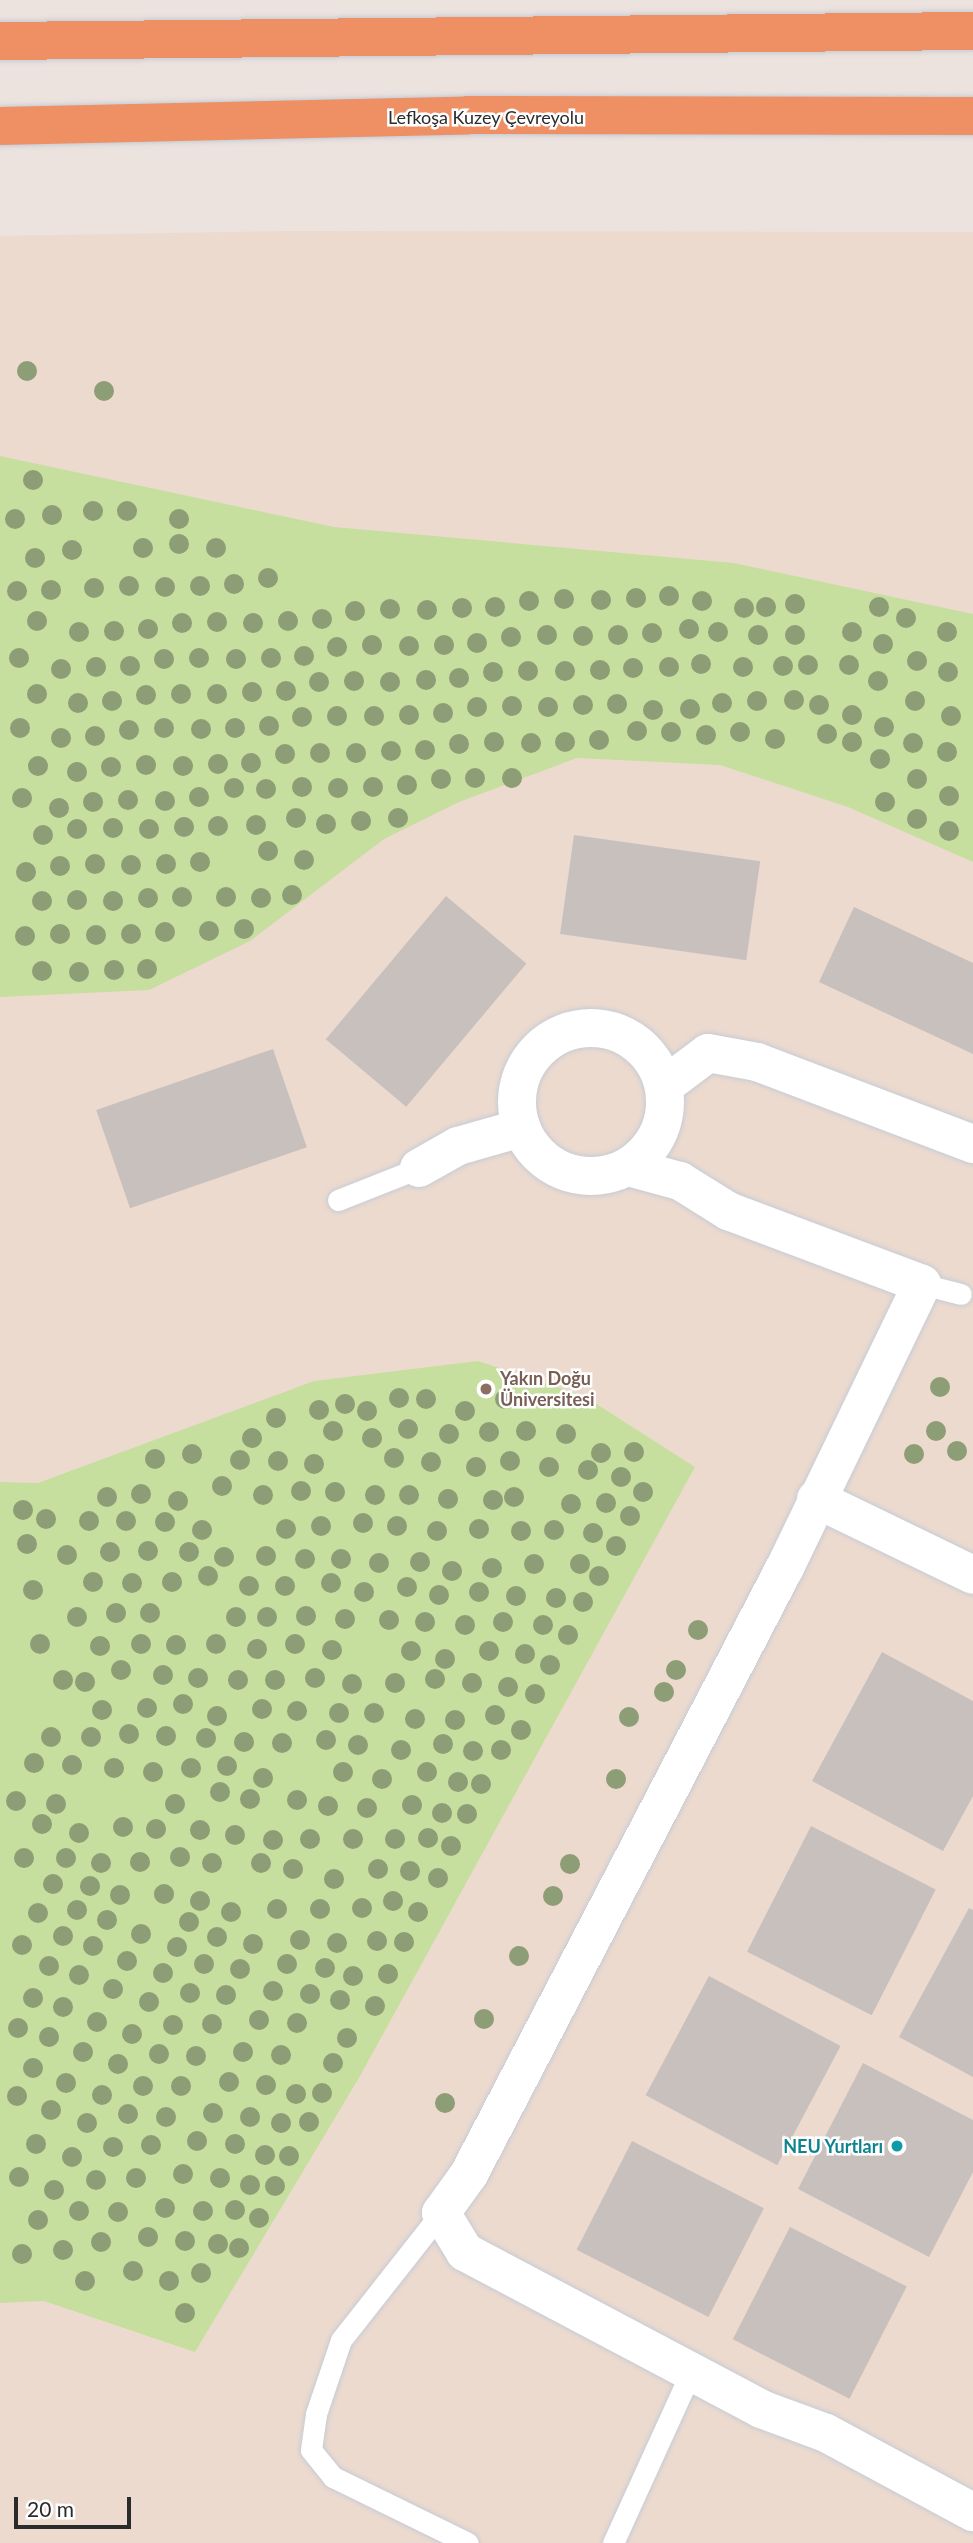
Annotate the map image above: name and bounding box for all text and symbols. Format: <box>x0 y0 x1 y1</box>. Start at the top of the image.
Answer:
street label: Lefkoşa Kuzey Çevreyolu <box>388 106 584 128</box>
place label: Yakın Doğu Üniversitesi <box>500 1368 595 1410</box>
marker: Yakın Doğu Üniversitesi <box>478 1381 494 1397</box>
place label: NEU Yurtları <box>782 2135 883 2157</box>
marker: NEU Yurtları <box>889 2138 905 2154</box>
scale bar <box>18 2484 135 2528</box>
text: 20 m <box>27 2496 74 2521</box>

